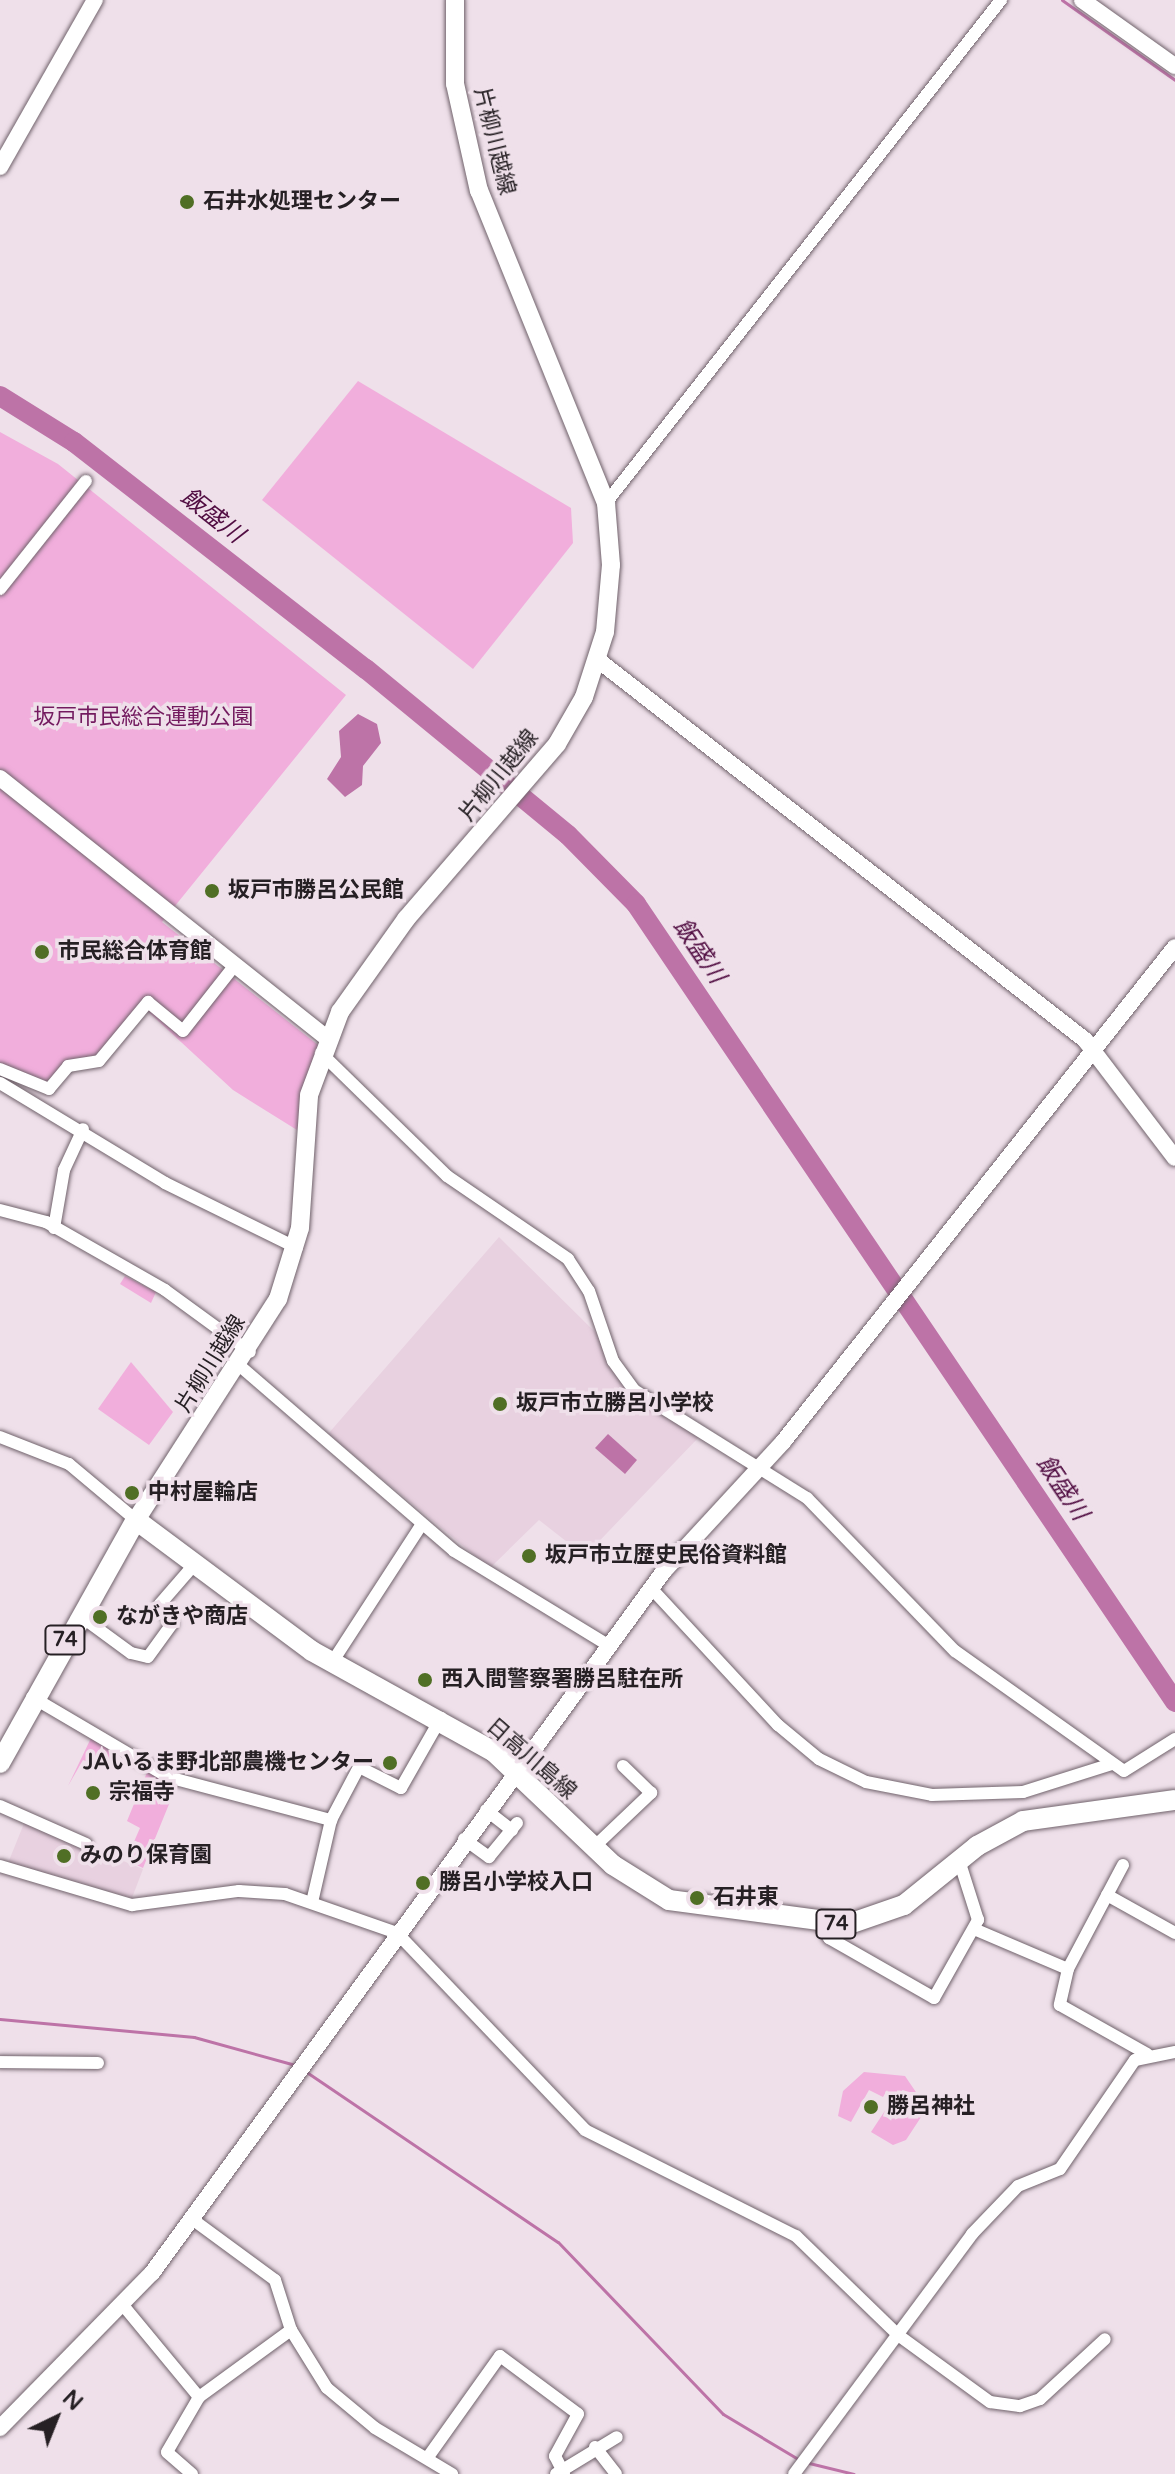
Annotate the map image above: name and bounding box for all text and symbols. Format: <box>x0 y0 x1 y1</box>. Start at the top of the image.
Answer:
street label: 片柳川越線 <box>468 84 520 198</box>
place label: 石井水処理センター <box>203 189 401 215</box>
marker: 石井水処理センター <box>178 193 196 211</box>
water label: 飯盛川 <box>175 482 249 550</box>
park label: 坂戸市民総合運動公園 <box>33 705 253 731</box>
street label: 片柳川越線 <box>454 725 544 827</box>
place label: 坂戸市勝呂公民館 <box>228 878 404 904</box>
marker: 坂戸市勝呂公民館 <box>203 882 221 900</box>
water label: 飯盛川 <box>667 913 731 989</box>
place label: 市民総合体育館 <box>58 939 212 965</box>
marker: 市民総合体育館 <box>33 943 51 961</box>
street label: 片柳川越線 <box>171 1310 251 1418</box>
place label: 坂戸市立勝呂小学校 <box>516 1391 714 1417</box>
marker: 坂戸市立勝呂小学校 <box>491 1395 509 1413</box>
water label: 飯盛川 <box>1030 1450 1094 1526</box>
place label: 中村屋輪店 <box>148 1480 258 1506</box>
marker: 中村屋輪店 <box>123 1484 141 1502</box>
place label: 坂戸市立歴史民俗資料館 <box>545 1543 787 1569</box>
marker: 坂戸市立歴史民俗資料館 <box>520 1547 538 1565</box>
place label: ながきや商店 <box>116 1604 248 1630</box>
marker: ながきや商店 <box>91 1608 109 1626</box>
road number: 74 <box>43 1624 87 1656</box>
place label: 西入間警察署勝呂駐在所 <box>441 1667 683 1693</box>
marker: 西入間警察署勝呂駐在所 <box>416 1671 434 1689</box>
street label: 日高川島線 <box>481 1713 581 1805</box>
place label: JAいるま野北部農機センター <box>83 1750 374 1776</box>
marker: JAいるま野北部農機センター <box>381 1754 399 1772</box>
place label: 宗福寺 <box>109 1780 175 1806</box>
marker: 宗福寺 <box>84 1784 102 1802</box>
place label: みのり保育園 <box>80 1843 212 1869</box>
marker: みのり保育園 <box>55 1847 73 1865</box>
place label: 勝呂小学校入口 <box>439 1870 593 1896</box>
marker: 勝呂小学校入口 <box>414 1874 432 1892</box>
place label: 石井東 <box>713 1885 779 1911</box>
marker: 石井東 <box>688 1889 706 1907</box>
road number: 74 <box>814 1908 858 1940</box>
place label: 勝呂神社 <box>887 2094 975 2120</box>
marker: 勝呂神社 <box>862 2098 880 2116</box>
north arrow <box>16 2378 96 2458</box>
text: N <box>57 2385 88 2416</box>

